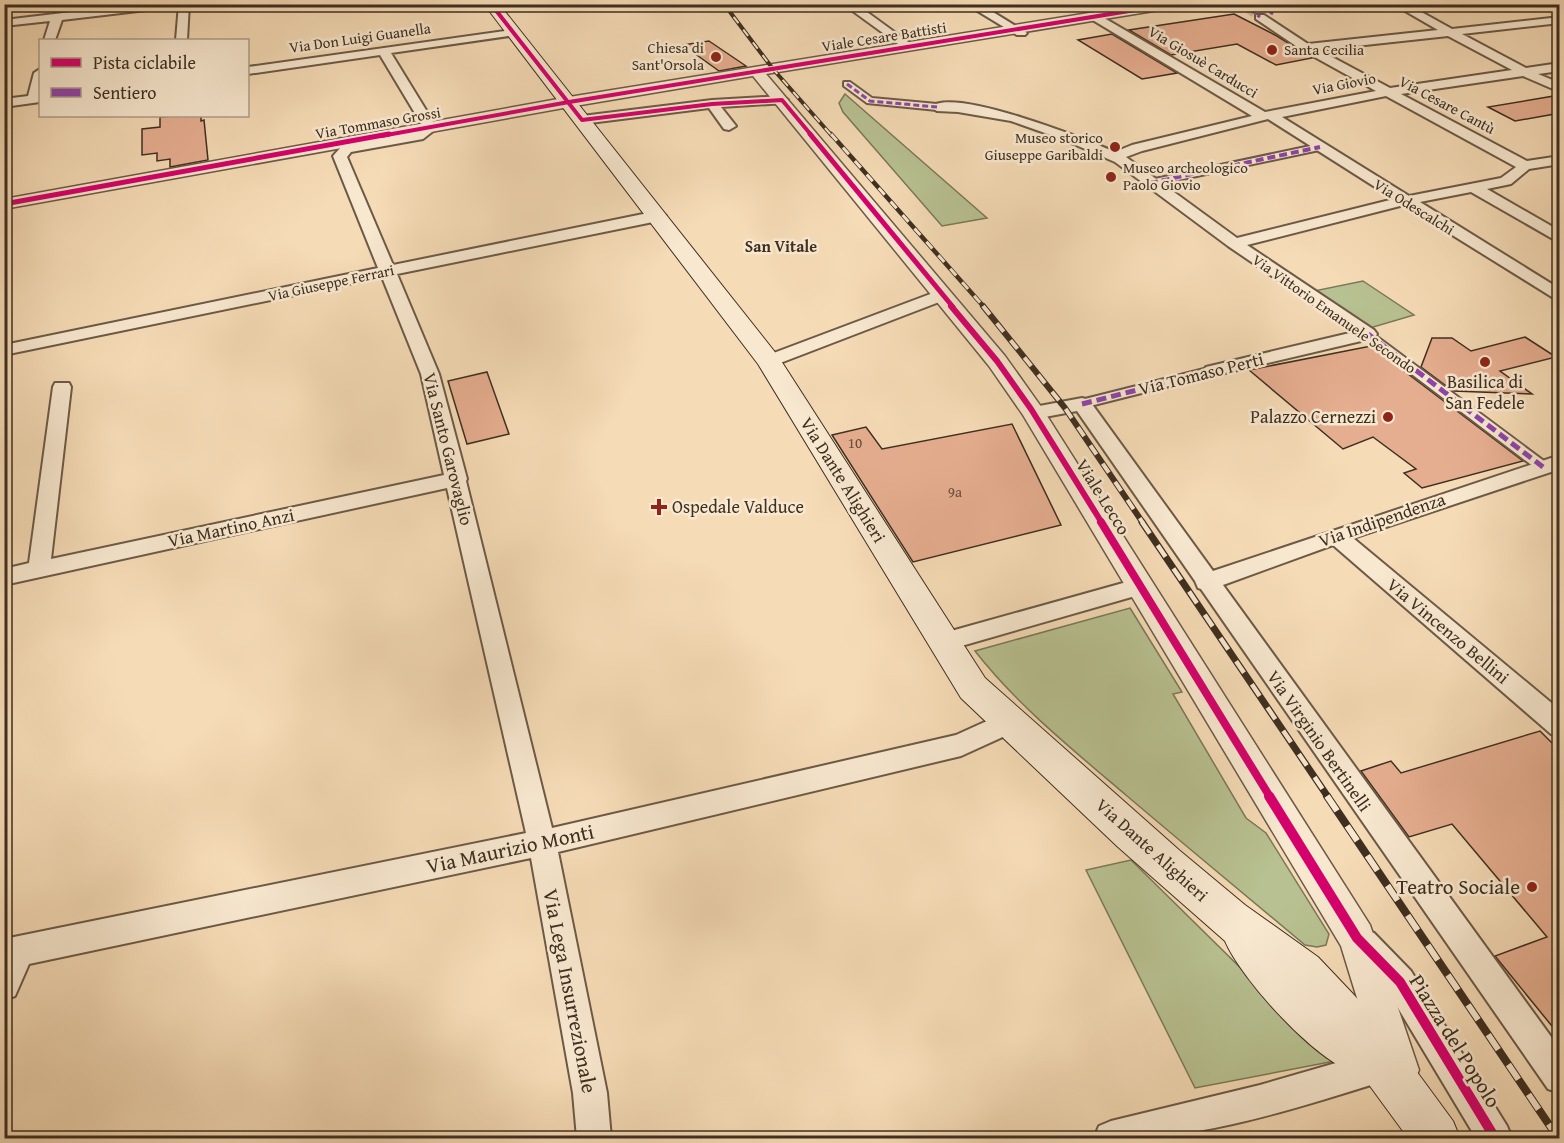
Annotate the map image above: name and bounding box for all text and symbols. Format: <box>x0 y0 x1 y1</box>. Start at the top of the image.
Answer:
street label: Viale Cesare Battisti <box>820 16 948 57</box>
street label: Via Don Luigi Guanella <box>288 17 432 58</box>
street label: Via Giosuè Carducci <box>1145 21 1262 103</box>
place label: Chiesa di Sant'Orsola <box>632 37 704 75</box>
legend <box>39 39 249 117</box>
place label: Santa Cecilia <box>1284 39 1364 60</box>
marker: Santa Cecilia <box>1265 43 1279 57</box>
text: Pista ciclabile <box>93 49 196 76</box>
marker: Chiesa di Sant'Orsola <box>709 50 723 64</box>
street label: Via Giovio <box>1310 67 1378 100</box>
street label: Via Cesare Cantù <box>1395 70 1500 139</box>
text: Sentiero <box>93 79 157 106</box>
street label: Via Tommaso Grossi <box>314 101 442 144</box>
place label: Museo storico Giuseppe Garibaldi <box>985 127 1103 165</box>
marker: Museo storico Giuseppe Garibaldi <box>1108 140 1122 154</box>
place label: Museo archeologico Paolo Giovio <box>1123 157 1248 195</box>
marker: Museo archeologico Paolo Giovio <box>1104 170 1118 184</box>
street label: Via Odescalchi <box>1370 173 1459 240</box>
district label: San Vitale <box>745 234 817 258</box>
street label: Via Vittorio Emanuele Secondo <box>1248 249 1421 379</box>
street label: Via Giuseppe Ferrari <box>266 259 396 306</box>
street label: Via Tomaso Perti <box>1135 345 1266 402</box>
marker: Basilica di San Fedele <box>1478 355 1492 369</box>
place label: Basilica di San Fedele <box>1445 368 1525 416</box>
street label: Via Santo Garovaglio <box>416 370 481 528</box>
place label: Palazzo Cernezzi <box>1250 403 1376 430</box>
marker: Palazzo Cernezzi <box>1381 410 1395 424</box>
street label: Via Dante Alighieri <box>794 412 893 548</box>
house number: 10 <box>848 432 862 453</box>
street label: Viale Lecco <box>1069 453 1137 540</box>
house number: 9a <box>948 481 962 502</box>
street label: Via Indipendenza <box>1315 485 1449 554</box>
place label: Ospedale Valduce <box>672 493 804 520</box>
marker: Ospedale Valduce <box>650 498 668 516</box>
street label: Via Martino Anzi <box>165 501 297 554</box>
street label: Via Vincenzo Bellini <box>1381 571 1516 690</box>
street label: Via Virginio Bertinelli <box>1260 665 1378 817</box>
street label: Via Dante Alighieri <box>1090 792 1215 908</box>
street label: Via Maurizio Monti <box>423 816 597 881</box>
place label: Teatro Sociale <box>1396 871 1520 902</box>
marker: Teatro Sociale <box>1525 880 1539 894</box>
street label: Via Lega Insurrezionale <box>535 886 606 1096</box>
street label: Piazza del Popolo <box>1402 968 1509 1114</box>

